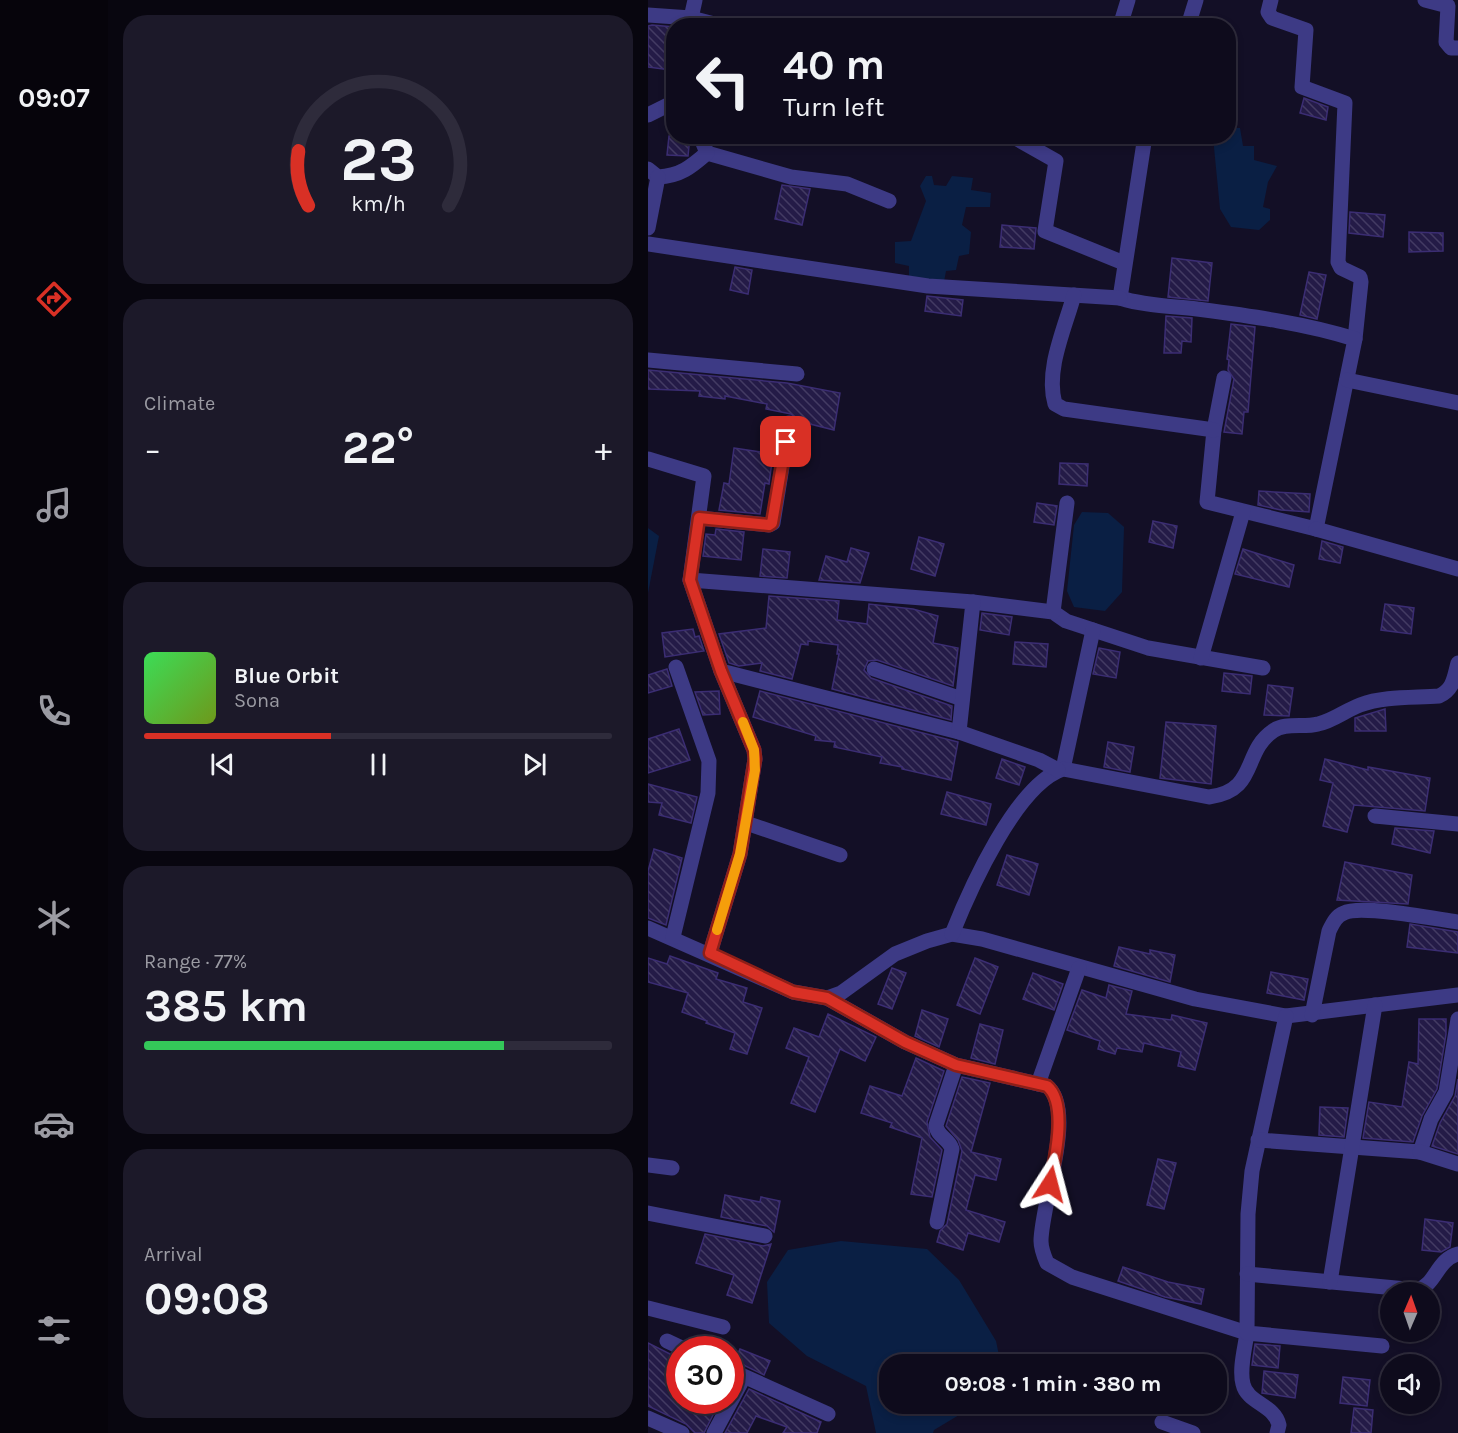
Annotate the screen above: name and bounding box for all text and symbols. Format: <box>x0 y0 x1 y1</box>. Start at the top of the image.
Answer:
text: 40 m <box>783 40 885 90</box>
icon: left <box>684 42 762 120</box>
text: 09:07 <box>18 82 90 114</box>
text: Turn left <box>783 91 884 123</box>
text: 23 <box>340 123 416 196</box>
text: km/h <box>351 192 405 217</box>
icon: directions <box>33 278 75 320</box>
text: Climate <box>144 392 215 415</box>
pin <box>760 416 811 467</box>
text: 22° <box>342 422 414 474</box>
icon: arrive <box>769 425 802 458</box>
text: − <box>144 430 161 468</box>
text: + <box>595 430 612 468</box>
icon: music <box>33 484 75 526</box>
text: Blue Orbit <box>234 663 339 689</box>
text: Sona <box>234 689 280 712</box>
icon: phone <box>33 690 75 732</box>
icon: previous <box>206 748 239 781</box>
icon: pause <box>362 748 395 781</box>
icon: next <box>518 748 551 781</box>
icon: climate <box>33 897 75 939</box>
text: Range · 77% <box>144 950 247 973</box>
text: 385 km <box>144 980 308 1032</box>
icon: car <box>33 1103 75 1145</box>
position arrow <box>1018 1152 1082 1216</box>
text: Arrival <box>144 1243 203 1266</box>
text: 09:08 <box>144 1273 270 1325</box>
north arrow <box>1380 1282 1440 1342</box>
map controls <box>1380 1282 1440 1414</box>
icon: filters <box>33 1309 75 1351</box>
speed limit sign: 30 <box>666 1336 744 1414</box>
button: sound <box>1380 1354 1440 1414</box>
text: 09:08 · 1 min · 380 m <box>945 1371 1161 1397</box>

